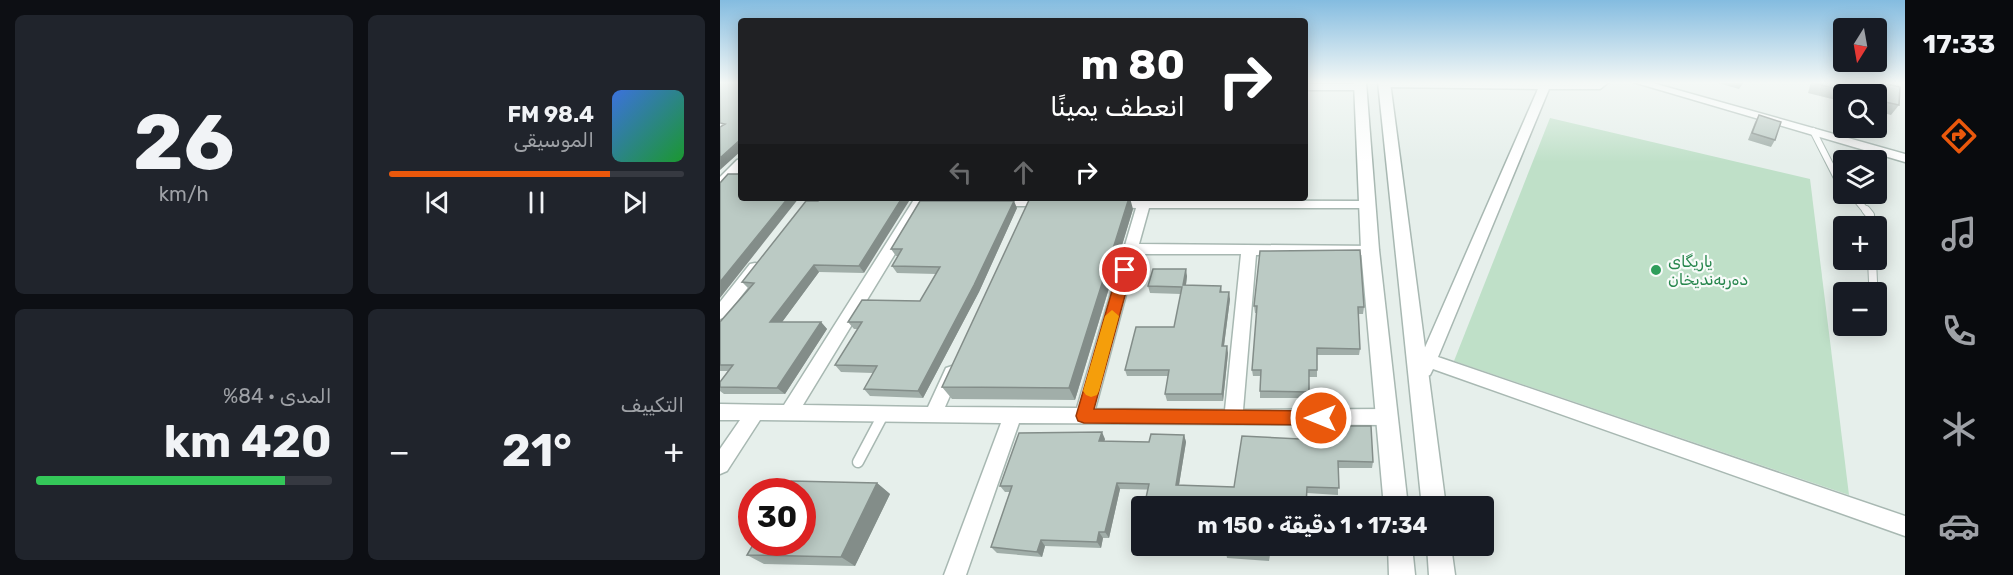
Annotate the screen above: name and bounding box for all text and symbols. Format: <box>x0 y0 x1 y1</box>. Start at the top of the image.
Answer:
north arrow <box>1833 18 1887 72</box>
map controls <box>1833 18 1887 336</box>
text: 17:33 <box>1923 28 1995 60</box>
text: 80 m <box>1081 40 1185 90</box>
icon: right <box>1206 42 1284 120</box>
button: search <box>1833 84 1887 138</box>
text: انعطف يمينًا <box>1050 91 1185 123</box>
text: 26 <box>133 96 235 189</box>
text: 98.4 FM <box>507 101 594 128</box>
icon: directions <box>1938 115 1980 157</box>
text: الموسيقى <box>513 128 594 152</box>
button: layers <box>1833 150 1887 204</box>
icon: left <box>944 156 977 189</box>
icon: ahead <box>1007 156 1040 189</box>
icon: right <box>1070 156 1103 189</box>
text: km/h <box>159 182 209 206</box>
icon: previous <box>421 186 454 219</box>
icon: pause <box>520 186 553 219</box>
icon: next <box>618 186 651 219</box>
icon: music <box>1938 213 1980 255</box>
button: + <box>1833 216 1887 270</box>
pin <box>1099 244 1150 295</box>
place label: یاریگاى ده‌ربه‌ندیخان <box>1668 252 1748 290</box>
icon: arrive <box>1108 253 1141 286</box>
marker: یاریگاى ده‌ربه‌ندیخان <box>1649 263 1663 277</box>
button: − <box>1833 282 1887 336</box>
icon: phone <box>1938 310 1980 352</box>
text: المدى · 84% <box>223 384 332 408</box>
position arrow <box>1289 386 1353 450</box>
text: التكييف <box>621 393 684 417</box>
icon: climate <box>1938 408 1980 450</box>
text: 420 km <box>164 415 332 468</box>
text: 21° <box>502 424 572 477</box>
text: − <box>389 432 410 471</box>
text: + <box>663 432 684 471</box>
speed limit sign: 30 <box>738 478 816 556</box>
icon: car <box>1938 505 1980 547</box>
text: 17:34 · 1 دقيقة · 150 m <box>1198 512 1427 539</box>

